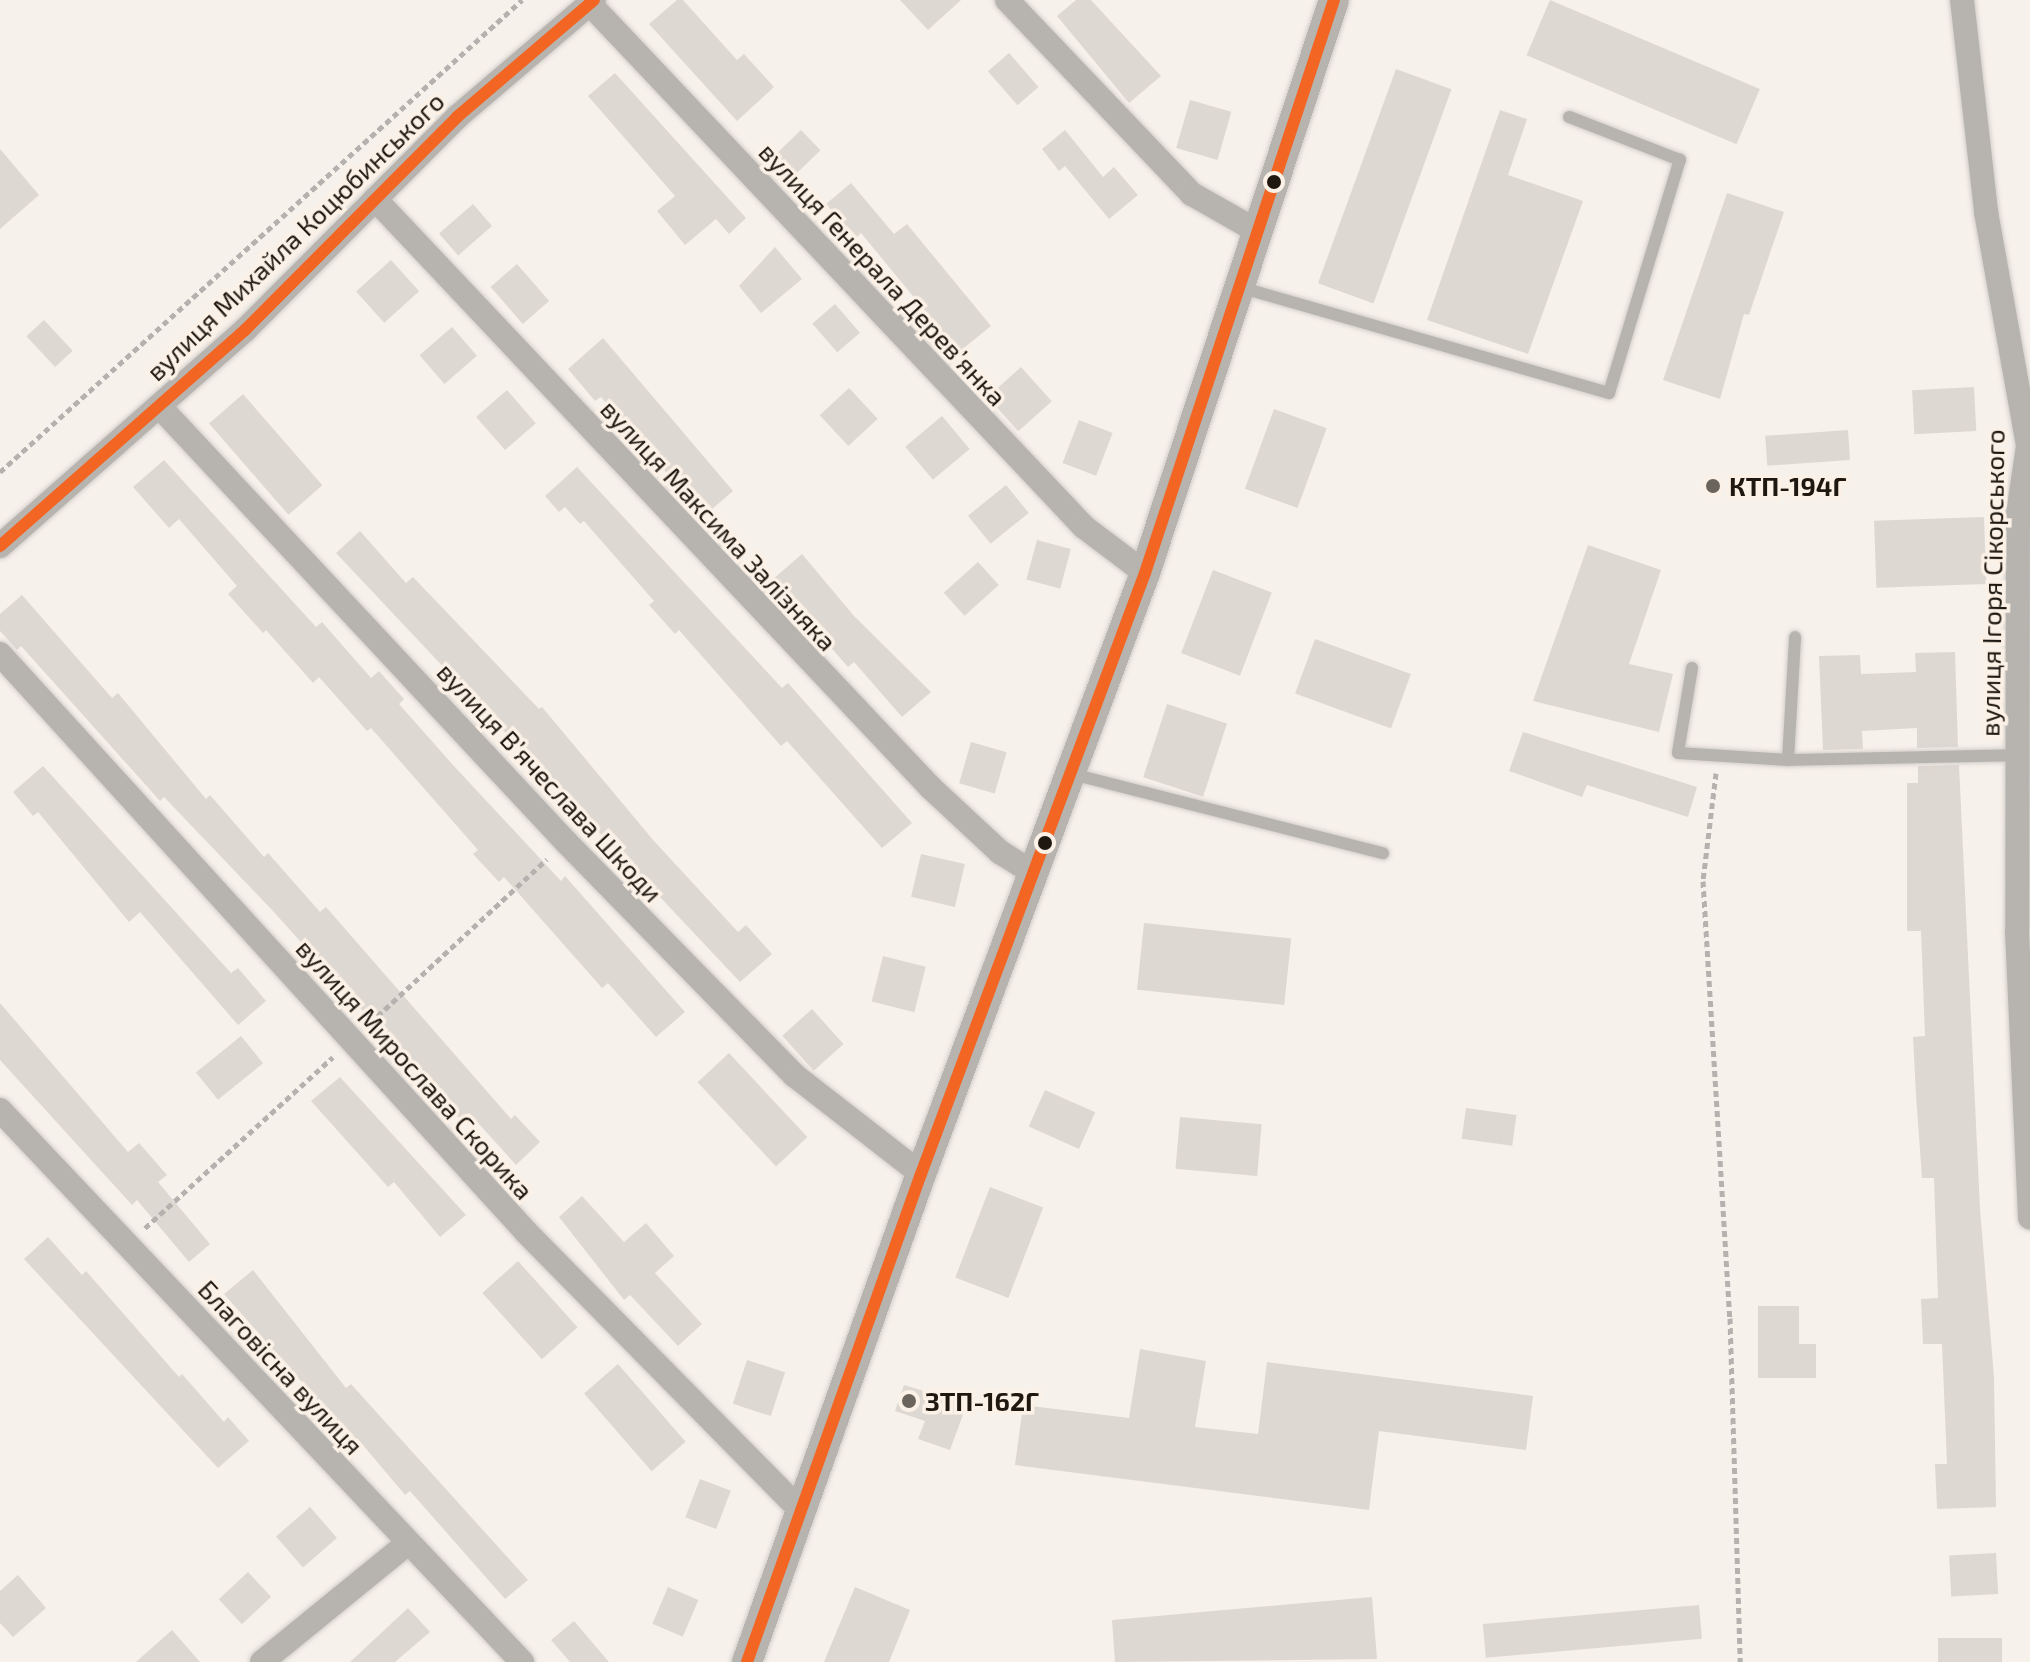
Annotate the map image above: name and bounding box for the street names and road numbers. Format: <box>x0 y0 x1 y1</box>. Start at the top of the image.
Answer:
street label: вулиця Михайла Коцюбинського <box>140 85 450 387</box>
street label: вулиця Генерала Деревʼянка <box>753 136 1013 412</box>
street label: вулиця Максима Залізняка <box>595 393 843 657</box>
street label: вулиця Ігоря Сікорського <box>1974 429 2010 737</box>
street label: вулиця Вʼячеслава Шкоди <box>431 656 669 908</box>
street label: вулиця Мирослава Скорика <box>290 933 540 1205</box>
street label: Благовісна вулиця <box>192 1273 370 1461</box>

